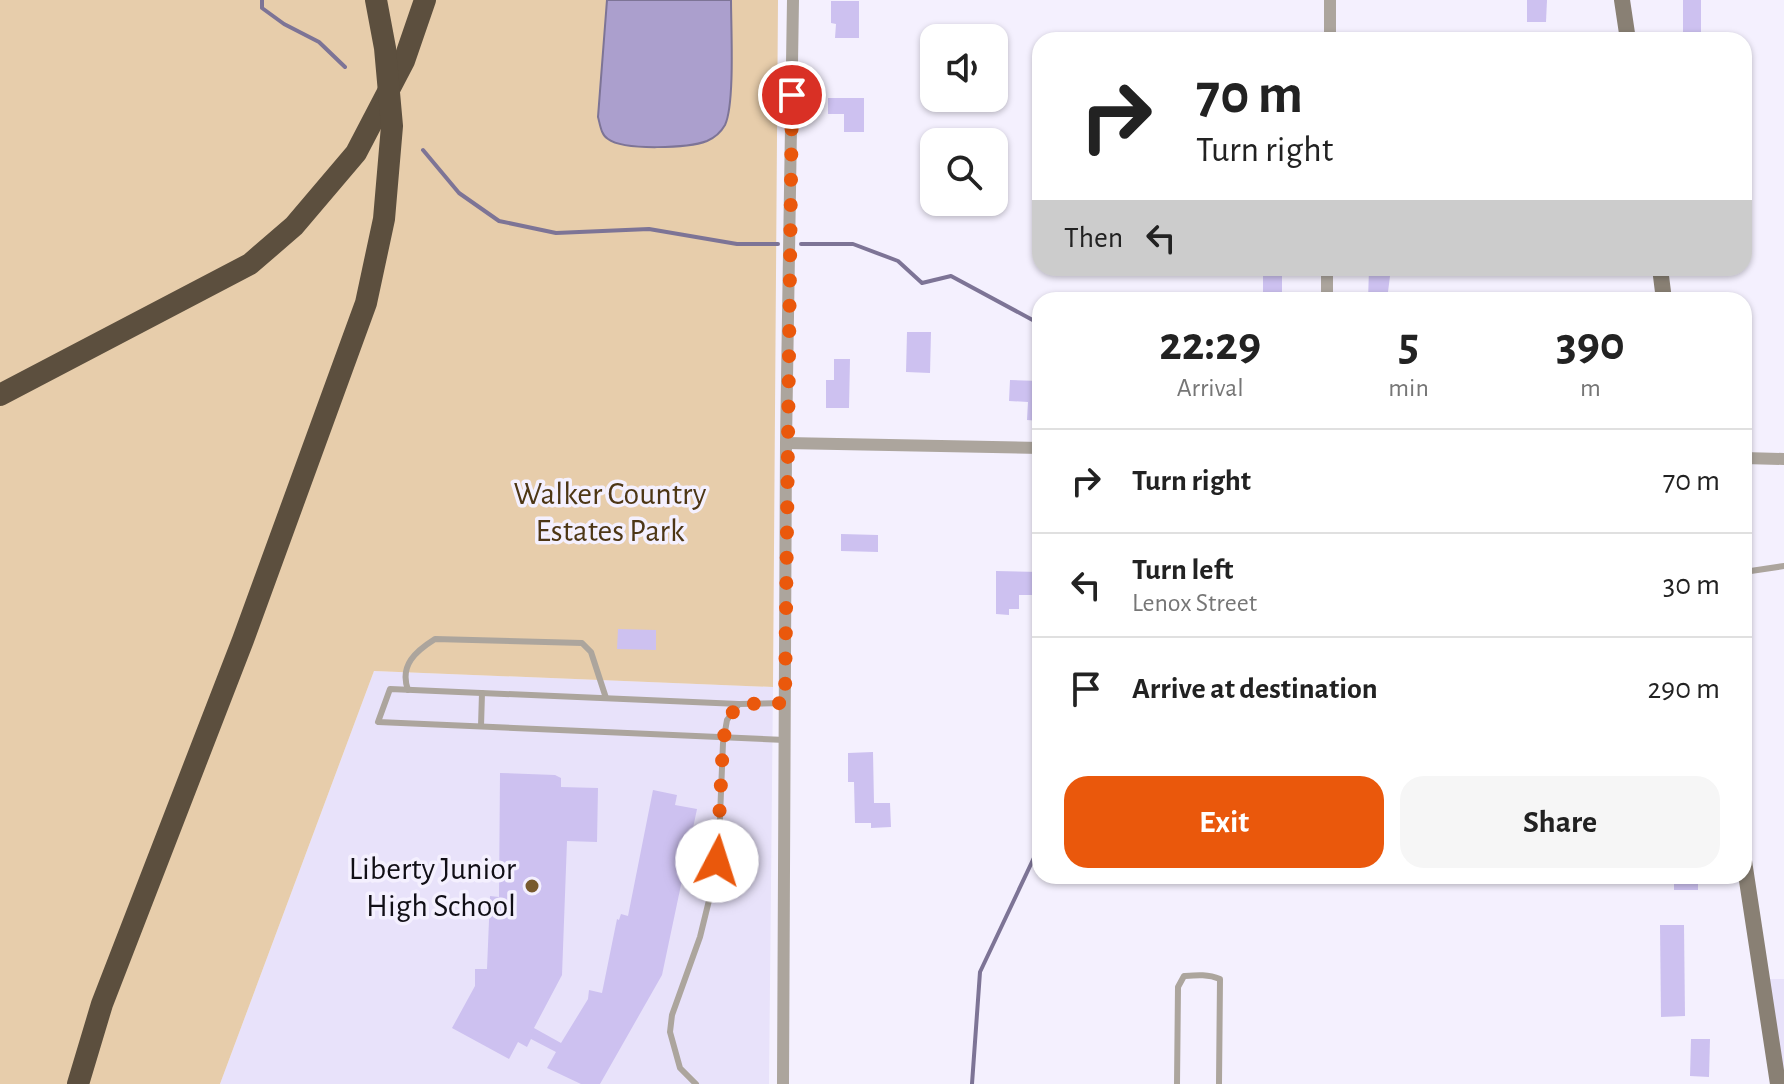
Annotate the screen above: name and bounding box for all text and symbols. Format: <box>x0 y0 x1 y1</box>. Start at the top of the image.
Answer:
map controls <box>920 24 1008 216</box>
button: sound <box>920 24 1008 112</box>
pin <box>758 61 826 129</box>
icon: right <box>1064 64 1168 168</box>
text: 70 m <box>1196 67 1303 123</box>
icon: arrive <box>770 73 814 117</box>
button: search <box>920 128 1008 216</box>
text: Turn right <box>1196 132 1333 168</box>
icon: left <box>1139 216 1183 260</box>
text: Then <box>1064 223 1123 253</box>
text: 22:29 <box>1159 321 1261 369</box>
text: 5 <box>1398 321 1419 369</box>
text: 390 <box>1556 321 1625 369</box>
text: Arrival <box>1177 375 1244 401</box>
text: min <box>1388 375 1429 401</box>
text: m <box>1580 375 1601 401</box>
icon: right <box>1064 459 1108 503</box>
text: Turn right <box>1132 466 1251 496</box>
text: 70 m <box>1663 466 1720 496</box>
park label: Walker Country Estates Park <box>514 478 707 547</box>
text: Turn left <box>1132 555 1233 585</box>
icon: left <box>1064 563 1108 607</box>
text: 30 m <box>1663 570 1720 600</box>
text: Lenox Street <box>1132 590 1257 616</box>
icon: arrive <box>1064 667 1108 711</box>
text: Arrive at destination <box>1132 674 1378 704</box>
text: 290 m <box>1647 674 1720 704</box>
button: Exit <box>1064 776 1384 868</box>
button: Share <box>1400 776 1720 868</box>
position arrow <box>675 819 759 903</box>
place label: Liberty Junior High School <box>349 853 517 922</box>
marker: Liberty Junior High School <box>523 877 541 895</box>

